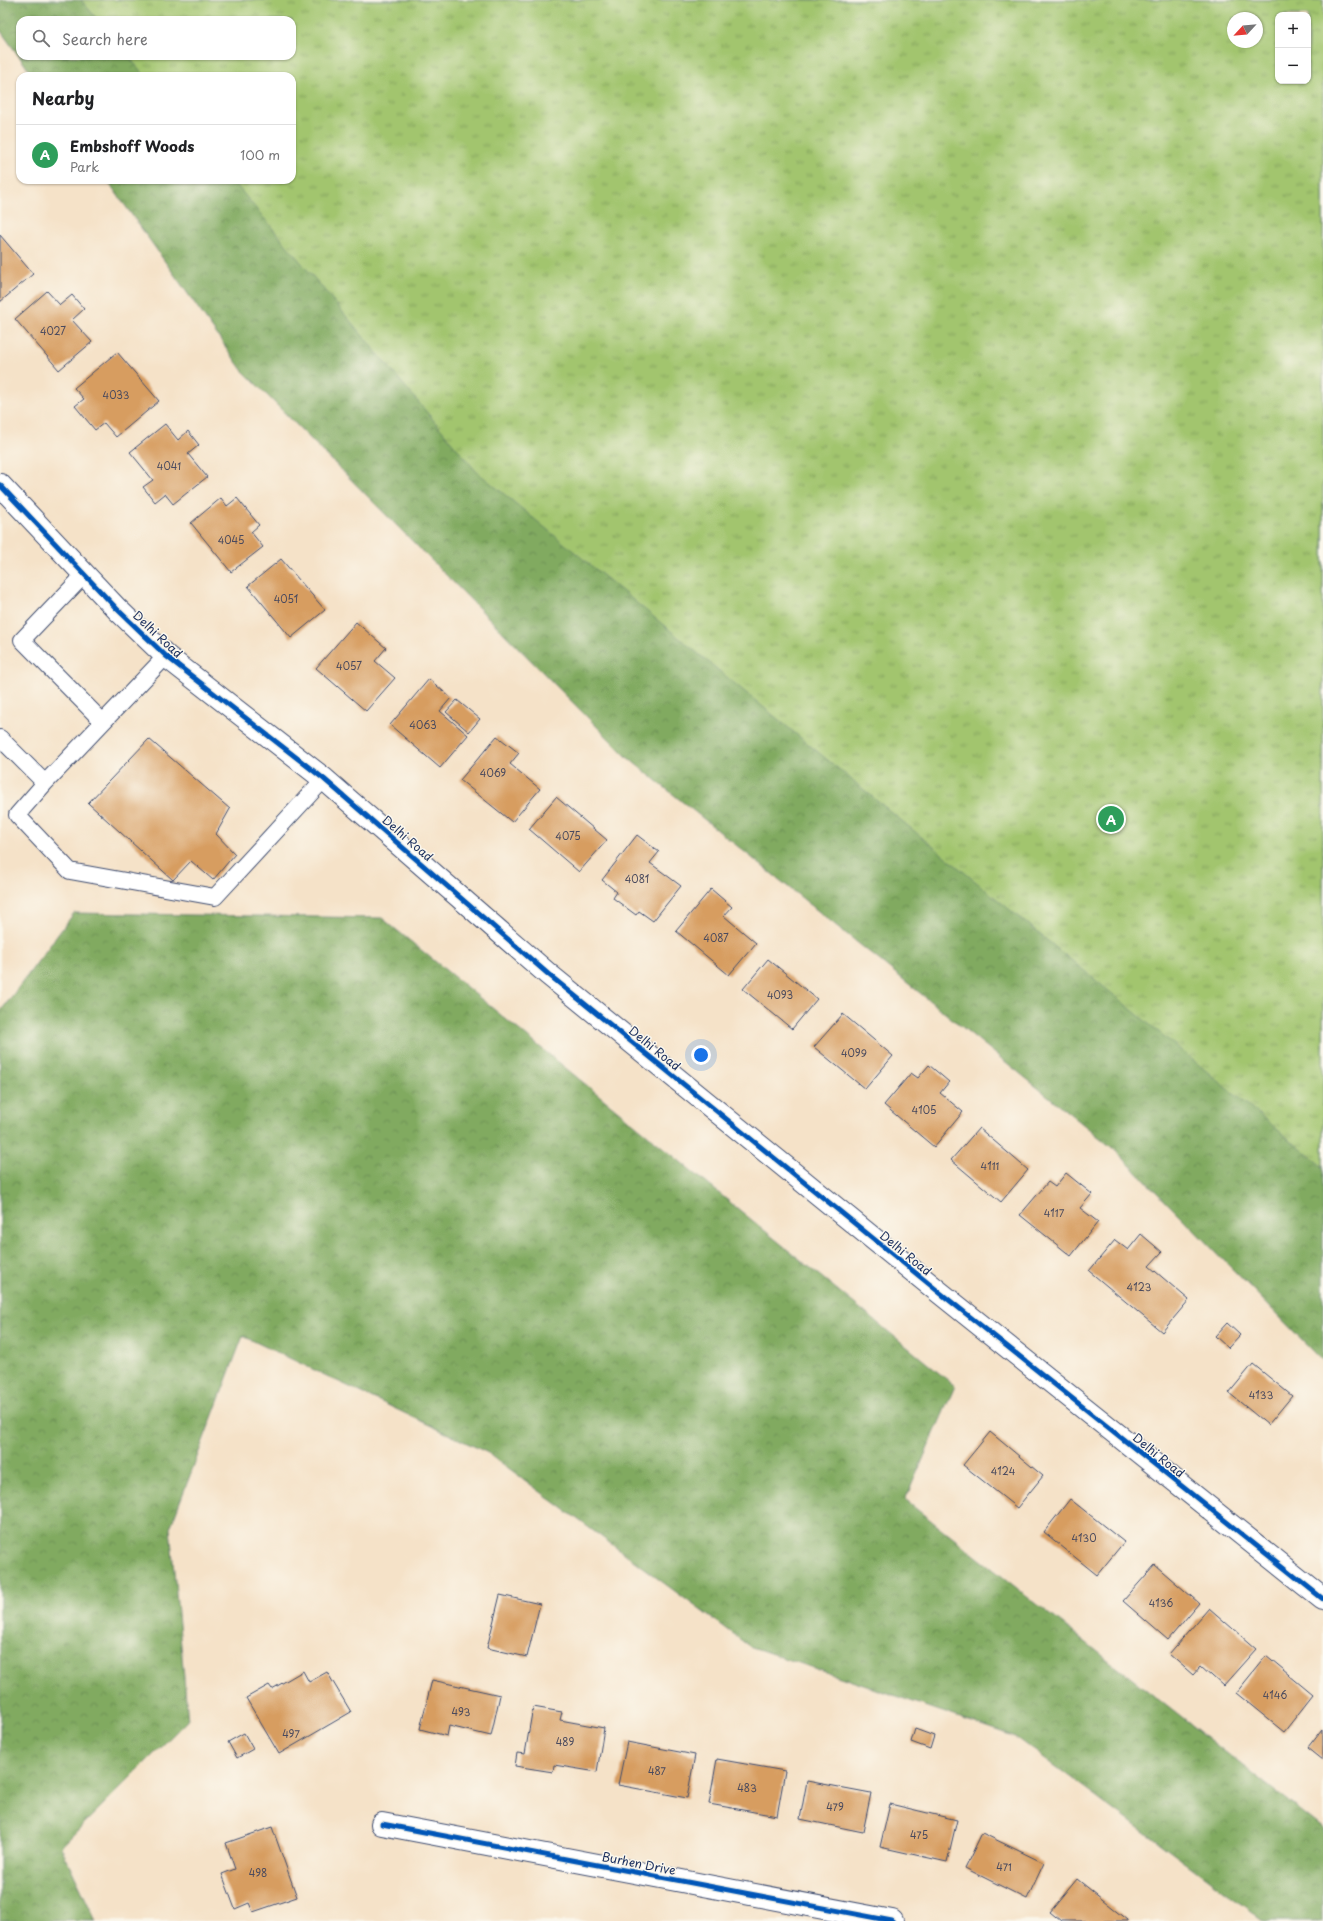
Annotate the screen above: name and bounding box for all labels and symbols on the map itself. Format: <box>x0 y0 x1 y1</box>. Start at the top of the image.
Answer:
north arrow <box>1227 12 1263 48</box>
house number: 4027 <box>40 323 66 338</box>
house number: 4033 <box>103 387 130 402</box>
house number: 4041 <box>157 458 181 473</box>
house number: 4045 <box>218 532 244 547</box>
house number: 4051 <box>274 591 298 606</box>
street label: Delhi Road <box>129 606 187 662</box>
house number: 4057 <box>336 658 362 673</box>
house number: 4063 <box>409 717 437 732</box>
house number: 4069 <box>480 765 506 780</box>
pin: A <box>1098 804 1124 834</box>
street label: Delhi Road <box>379 811 437 865</box>
house number: 4075 <box>555 828 581 843</box>
house number: 4081 <box>625 871 649 886</box>
house number: 4087 <box>703 930 729 945</box>
house number: 4093 <box>767 987 793 1002</box>
street label: Delhi Road <box>625 1021 685 1075</box>
your location <box>691 1045 711 1065</box>
house number: 4099 <box>841 1045 867 1060</box>
house number: 4105 <box>912 1102 936 1117</box>
house number: 4111 <box>981 1158 1000 1173</box>
house number: 4117 <box>1044 1205 1065 1220</box>
street label: Delhi Road <box>876 1226 936 1280</box>
house number: 4123 <box>1127 1279 1152 1294</box>
house number: 4133 <box>1249 1387 1273 1402</box>
street label: Delhi Road <box>1129 1428 1189 1482</box>
house number: 4124 <box>991 1463 1016 1478</box>
house number: 4130 <box>1071 1530 1097 1545</box>
house number: 4136 <box>1149 1595 1173 1610</box>
house number: 4146 <box>1263 1687 1287 1702</box>
house number: 493 <box>452 1704 471 1719</box>
house number: 497 <box>282 1726 300 1741</box>
house number: 489 <box>556 1734 574 1749</box>
house number: 487 <box>648 1763 666 1778</box>
house number: 483 <box>737 1780 757 1795</box>
house number: 479 <box>826 1799 844 1814</box>
house number: 475 <box>910 1827 928 1842</box>
street label: Burhen Drive <box>601 1847 677 1879</box>
house number: 471 <box>996 1859 1012 1874</box>
house number: 498 <box>249 1865 267 1880</box>

